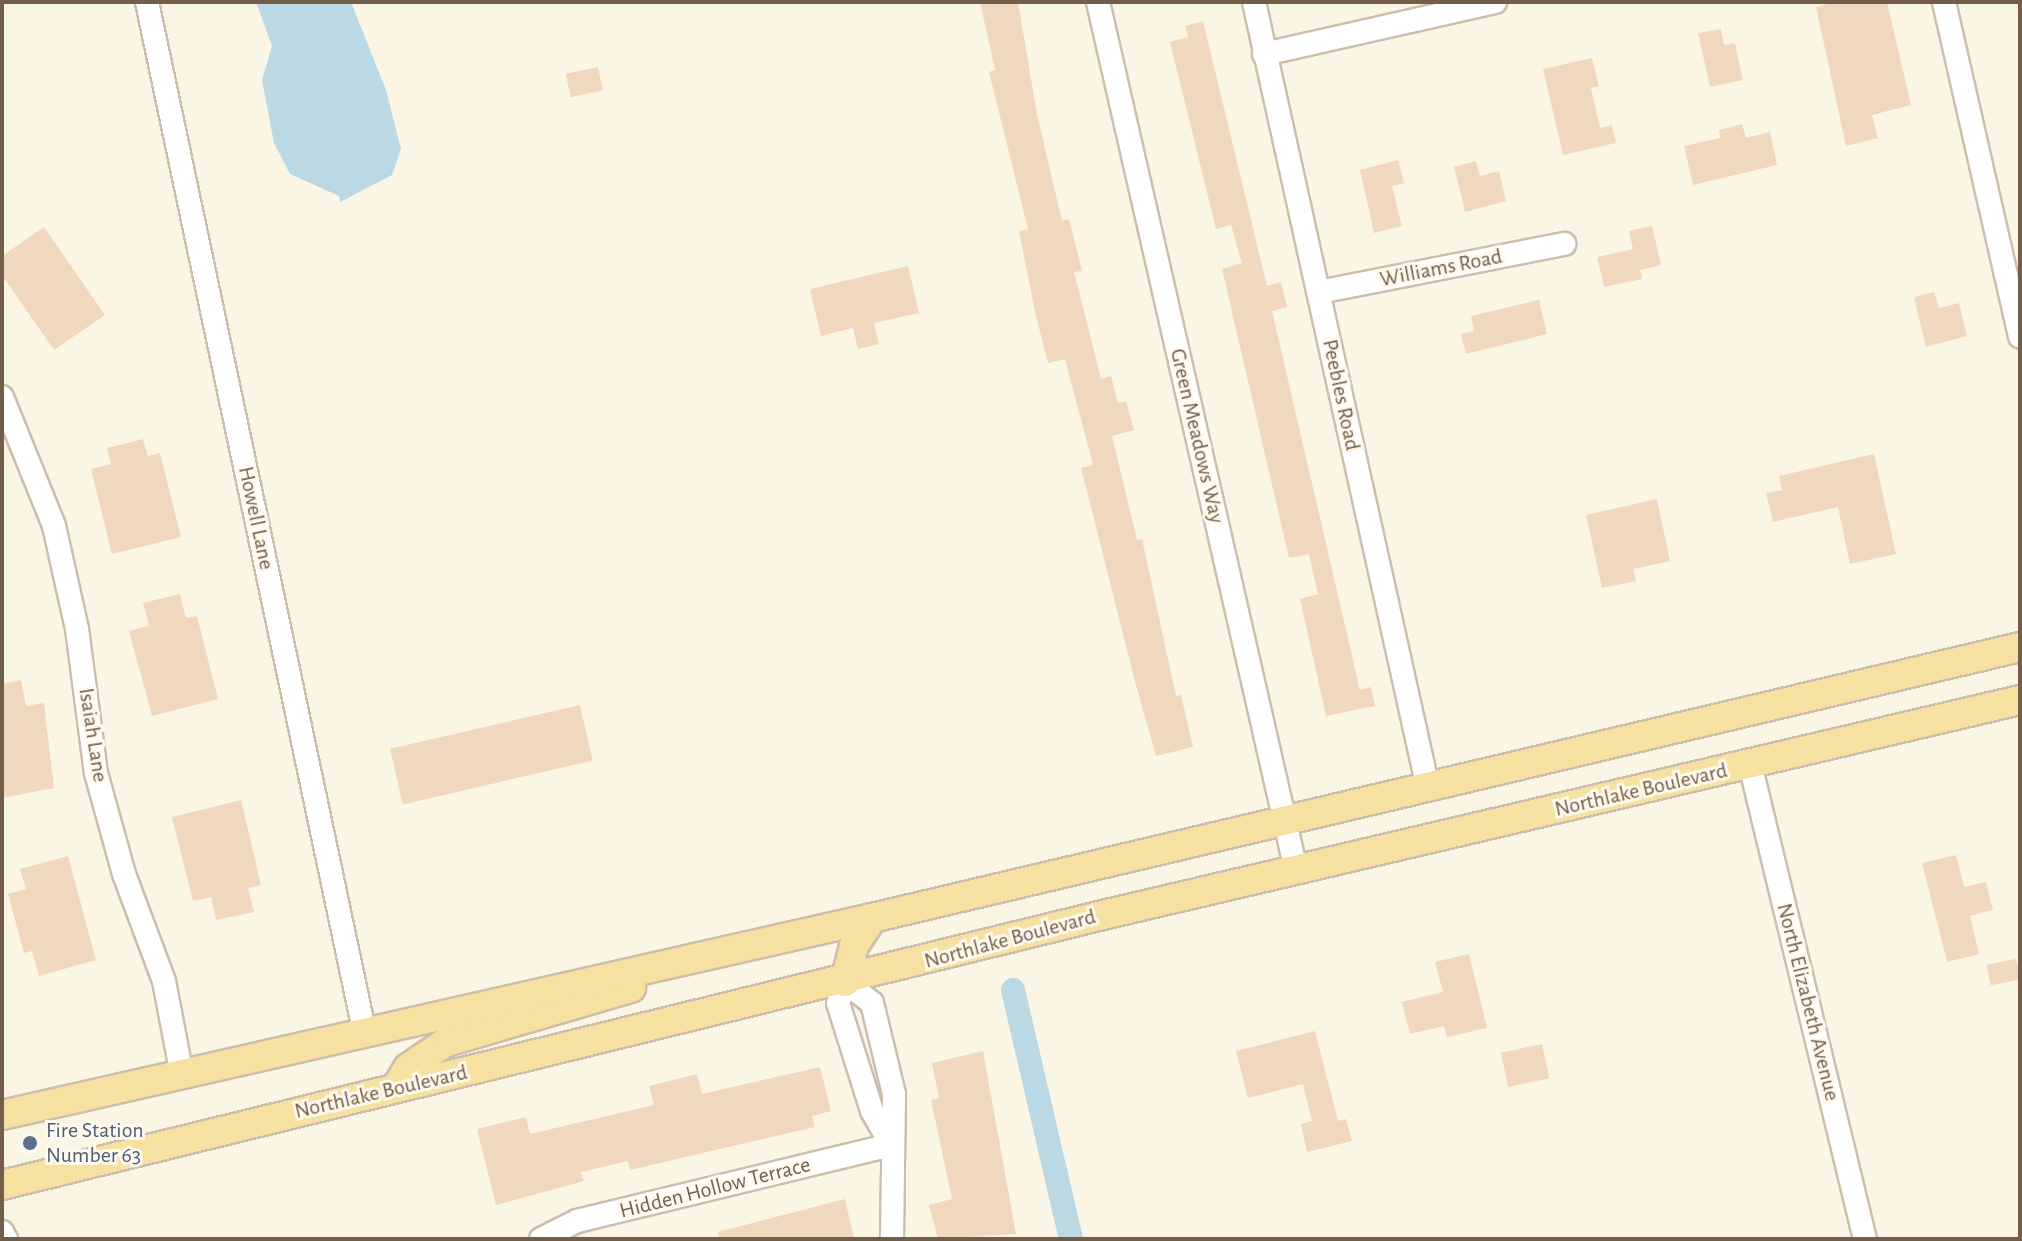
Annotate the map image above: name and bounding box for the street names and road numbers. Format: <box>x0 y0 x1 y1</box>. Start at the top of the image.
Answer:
street label: Williams Road <box>1378 243 1504 293</box>
street label: Peebles Road <box>1316 337 1366 453</box>
street label: Green Meadows Way <box>1164 346 1230 526</box>
street label: Howell Lane <box>232 464 280 572</box>
street label: Isaiah Lane <box>73 686 113 784</box>
street label: Northlake Boulevard <box>1552 757 1730 823</box>
street label: North Elizabeth Avenue <box>1771 901 1845 1103</box>
street label: Northlake Boulevard <box>921 903 1099 975</box>
street label: Northlake Boulevard <box>292 1059 470 1125</box>
street label: Hidden Hollow Terrace <box>617 1152 813 1224</box>

